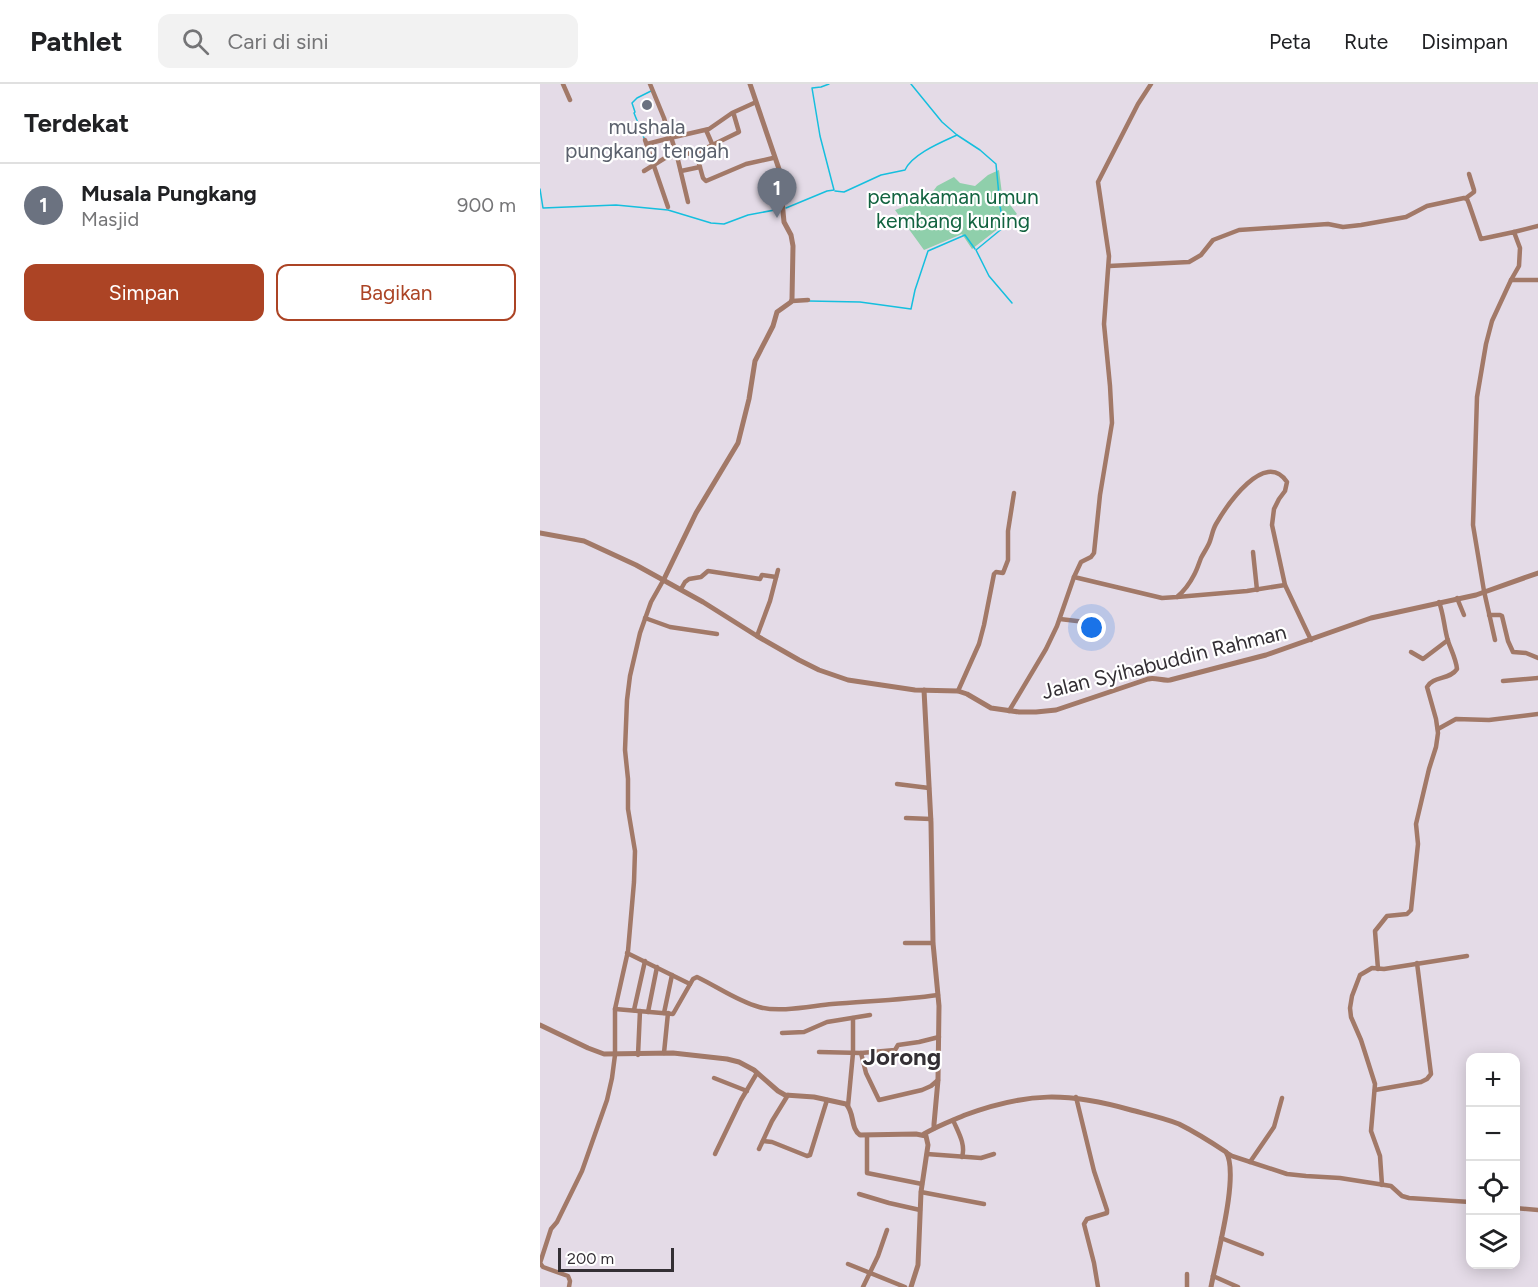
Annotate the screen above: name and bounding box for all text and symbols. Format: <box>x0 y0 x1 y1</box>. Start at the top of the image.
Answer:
search box <box>158 14 578 68</box>
text: Pathlet <box>30 24 122 58</box>
icon: search <box>179 25 212 58</box>
text: Cari di sini <box>227 28 329 55</box>
text: Peta <box>1269 29 1311 54</box>
text: Rute <box>1344 29 1388 54</box>
text: Disimpan <box>1421 29 1508 54</box>
marker: mushala pungkang tengah <box>640 98 654 112</box>
text: Terdekat <box>24 107 129 139</box>
place label: mushala pungkang tengah <box>565 114 729 163</box>
pin: 1 <box>758 168 796 218</box>
text: Musala Pungkang <box>81 180 257 207</box>
park label: pemakaman umun kembang kuning <box>867 184 1039 233</box>
text: 1 <box>39 193 48 217</box>
text: 900 m <box>457 193 516 217</box>
text: Masjid <box>81 207 139 231</box>
button: Simpan <box>24 264 264 321</box>
button: Bagikan <box>276 264 516 321</box>
your location <box>1077 613 1106 642</box>
street label: Jalan Syihabuddin Rahman <box>1039 619 1289 704</box>
district label: Jorong <box>863 1042 941 1071</box>
map controls <box>1466 1053 1520 1269</box>
button: + <box>1466 1053 1520 1107</box>
button: − <box>1466 1107 1520 1161</box>
button: locate <box>1466 1161 1520 1215</box>
button: layers <box>1466 1215 1520 1269</box>
scale bar <box>558 1245 674 1272</box>
text: 200 m <box>567 1249 614 1268</box>

